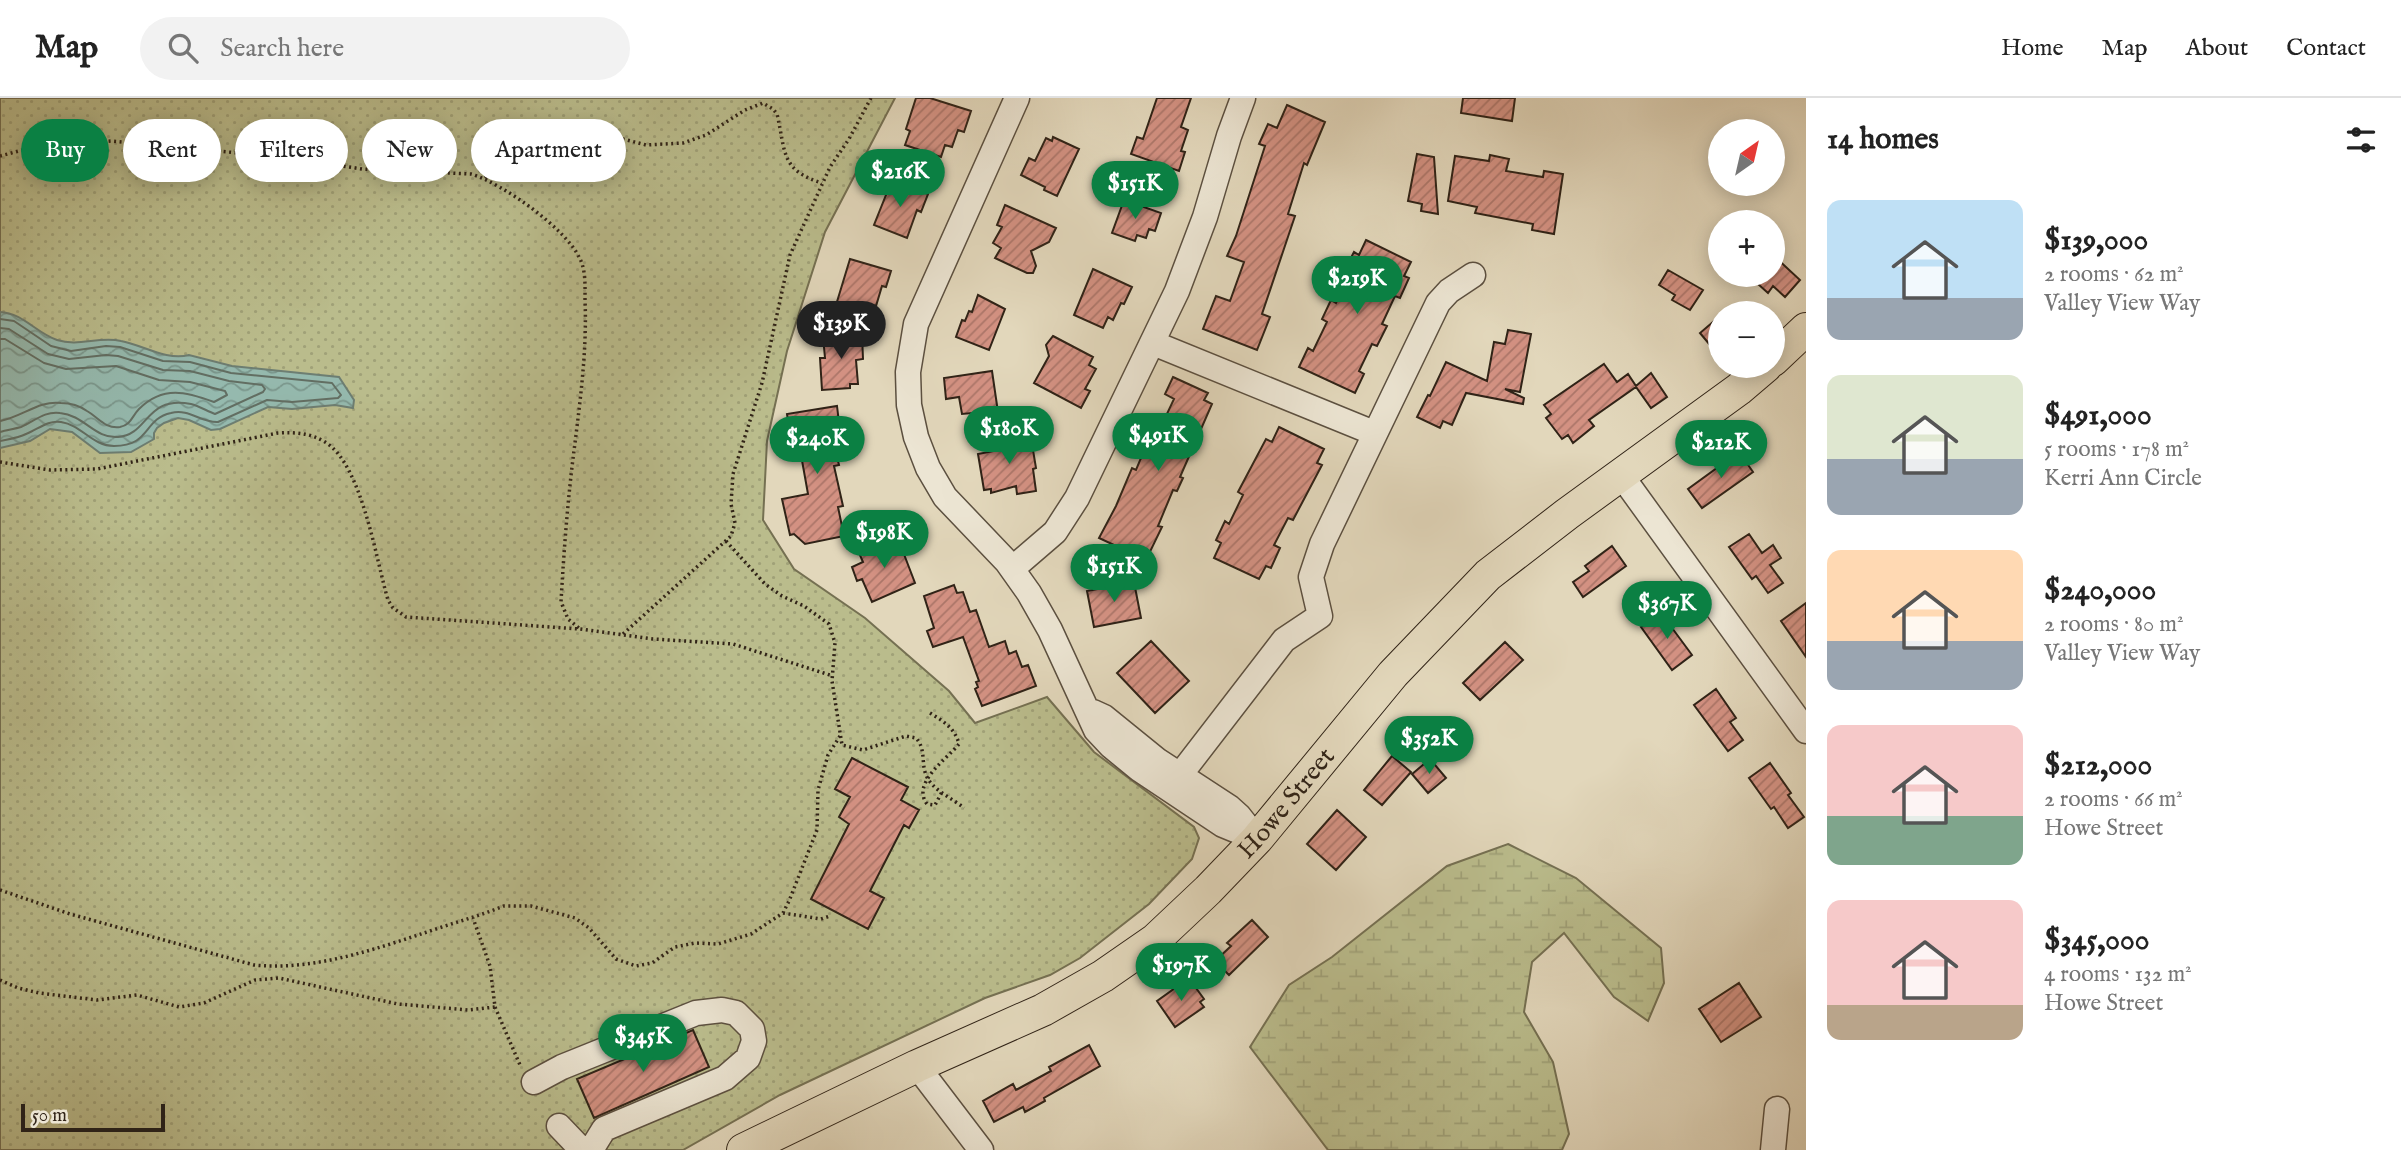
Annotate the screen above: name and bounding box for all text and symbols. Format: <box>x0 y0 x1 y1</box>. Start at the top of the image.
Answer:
search box <box>140 17 630 80</box>
text: Map <box>35 27 98 69</box>
icon: search <box>164 29 202 67</box>
text: Search here <box>220 32 344 65</box>
text: Home <box>2001 33 2064 64</box>
text: Map <box>2102 33 2148 64</box>
text: About <box>2186 33 2248 64</box>
text: Contact <box>2286 33 2366 64</box>
chip: Buy <box>21 119 109 182</box>
chip: Rent <box>123 119 221 182</box>
chip: Filters <box>235 119 348 182</box>
chip: New <box>362 119 457 182</box>
chip: Apartment <box>471 119 626 182</box>
north arrow <box>1708 119 1785 196</box>
map controls <box>1708 119 1785 378</box>
text: 14 homes <box>1827 121 1939 159</box>
icon: filters <box>2342 121 2380 159</box>
pin: $216K <box>851 150 949 209</box>
text: $216K <box>871 157 929 186</box>
pin: $151K <box>1086 162 1184 221</box>
text: $151K <box>1108 169 1162 198</box>
button: + <box>1708 210 1785 287</box>
text: $139,000 <box>2044 222 2148 260</box>
icon: home <box>1883 228 1967 312</box>
pin: $219K <box>1308 256 1406 316</box>
text: 2 rooms · 62 m² <box>2044 260 2184 289</box>
text: $219K <box>1328 264 1386 293</box>
text: Valley View Way <box>2044 289 2200 318</box>
button: − <box>1708 301 1785 378</box>
pin: $139K <box>792 302 890 361</box>
text: $139K <box>813 309 869 338</box>
text: $491,000 <box>2044 397 2152 435</box>
icon: home <box>1883 403 1967 487</box>
pin: $180K <box>960 406 1058 466</box>
text: $180K <box>980 414 1038 443</box>
pin: $491K <box>1109 414 1207 473</box>
pin: $240K <box>768 416 866 476</box>
pin: $212K <box>1672 420 1770 480</box>
text: $491K <box>1128 421 1188 450</box>
text: $240K <box>786 424 848 453</box>
text: $212K <box>1691 428 1751 457</box>
text: 5 rooms · 178 m² <box>2044 435 2189 464</box>
text: Kerri Ann Circle <box>2044 464 2202 493</box>
pin: $198K <box>835 510 933 570</box>
text: $198K <box>856 518 913 547</box>
pin: $151K <box>1065 545 1163 604</box>
text: $151K <box>1087 552 1141 581</box>
text: $240,000 <box>2044 572 2156 610</box>
icon: home <box>1883 578 1967 662</box>
pin: $367K <box>1618 582 1716 641</box>
text: $367K <box>1638 589 1696 618</box>
text: 2 rooms · 80 m² <box>2044 610 2184 639</box>
text: Valley View Way <box>2044 639 2200 668</box>
pin: $352K <box>1380 716 1478 776</box>
text: $352K <box>1400 724 1458 753</box>
street label: Howe Street <box>1230 741 1342 866</box>
text: $212,000 <box>2044 747 2152 785</box>
icon: home <box>1883 753 1967 837</box>
text: 2 rooms · 66 m² <box>2044 785 2183 814</box>
text: Howe Street <box>2044 814 2163 843</box>
text: $345,000 <box>2044 922 2149 960</box>
icon: home <box>1883 928 1967 1012</box>
pin: $197K <box>1132 944 1230 1003</box>
text: $197K <box>1152 951 1210 980</box>
text: 4 rooms · 132 m² <box>2044 960 2192 989</box>
text: Howe Street <box>2044 989 2163 1018</box>
pin: $345K <box>594 1014 692 1074</box>
text: $345K <box>614 1022 672 1051</box>
scale bar <box>21 1101 164 1133</box>
text: 50 m <box>32 1104 67 1128</box>

